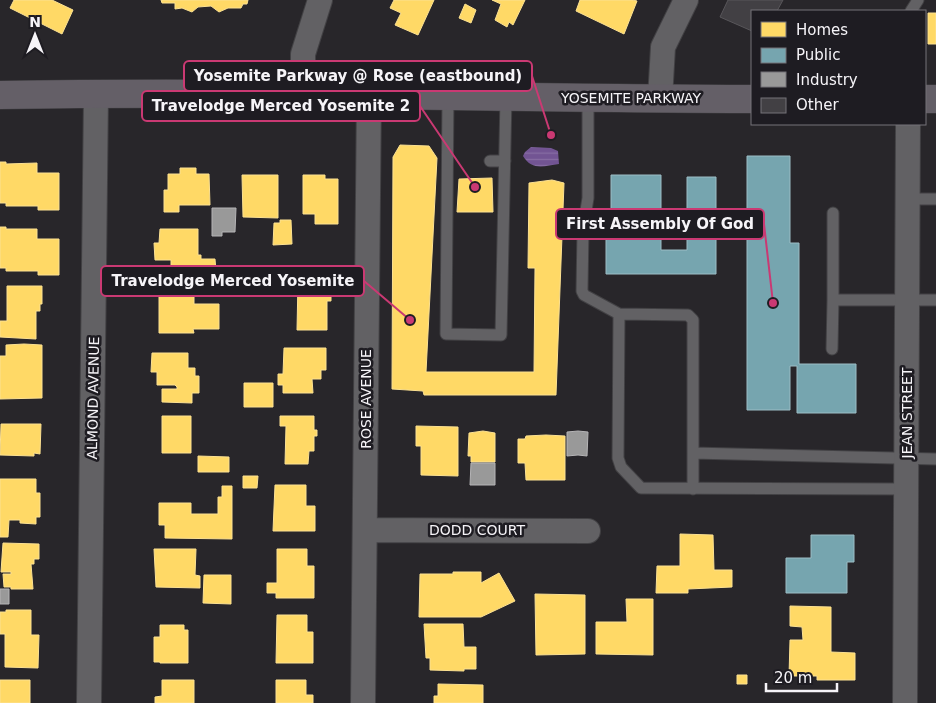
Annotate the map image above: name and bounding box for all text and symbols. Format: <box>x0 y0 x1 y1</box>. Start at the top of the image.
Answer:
north arrow <box>10 10 60 60</box>
legend <box>751 10 926 125</box>
text: N <box>29 14 41 30</box>
text: Homes <box>796 21 848 39</box>
text: Public <box>796 46 840 64</box>
callout: Yosemite Parkway @ Rose (eastbound) <box>184 61 532 91</box>
text: Yosemite Parkway @ Rose (eastbound) <box>193 67 522 85</box>
text: Industry <box>796 71 858 89</box>
street label: YOSEMITE PARKWAY <box>560 90 702 106</box>
callout: Travelodge Merced Yosemite 2 <box>142 91 420 121</box>
text: Other <box>796 96 839 114</box>
text: Travelodge Merced Yosemite 2 <box>152 97 410 115</box>
callout: First Assembly Of God <box>556 209 764 239</box>
text: First Assembly Of God <box>566 215 754 233</box>
callout: Travelodge Merced Yosemite <box>101 266 364 296</box>
text: Travelodge Merced Yosemite <box>112 272 354 290</box>
street label: ALMOND AVENUE <box>84 336 102 460</box>
street label: ROSE AVENUE <box>358 349 374 449</box>
street label: JEAN STREET <box>899 367 915 459</box>
street label: DODD COURT <box>429 522 525 538</box>
scale bar <box>766 660 837 692</box>
text: 20 m <box>774 669 812 687</box>

